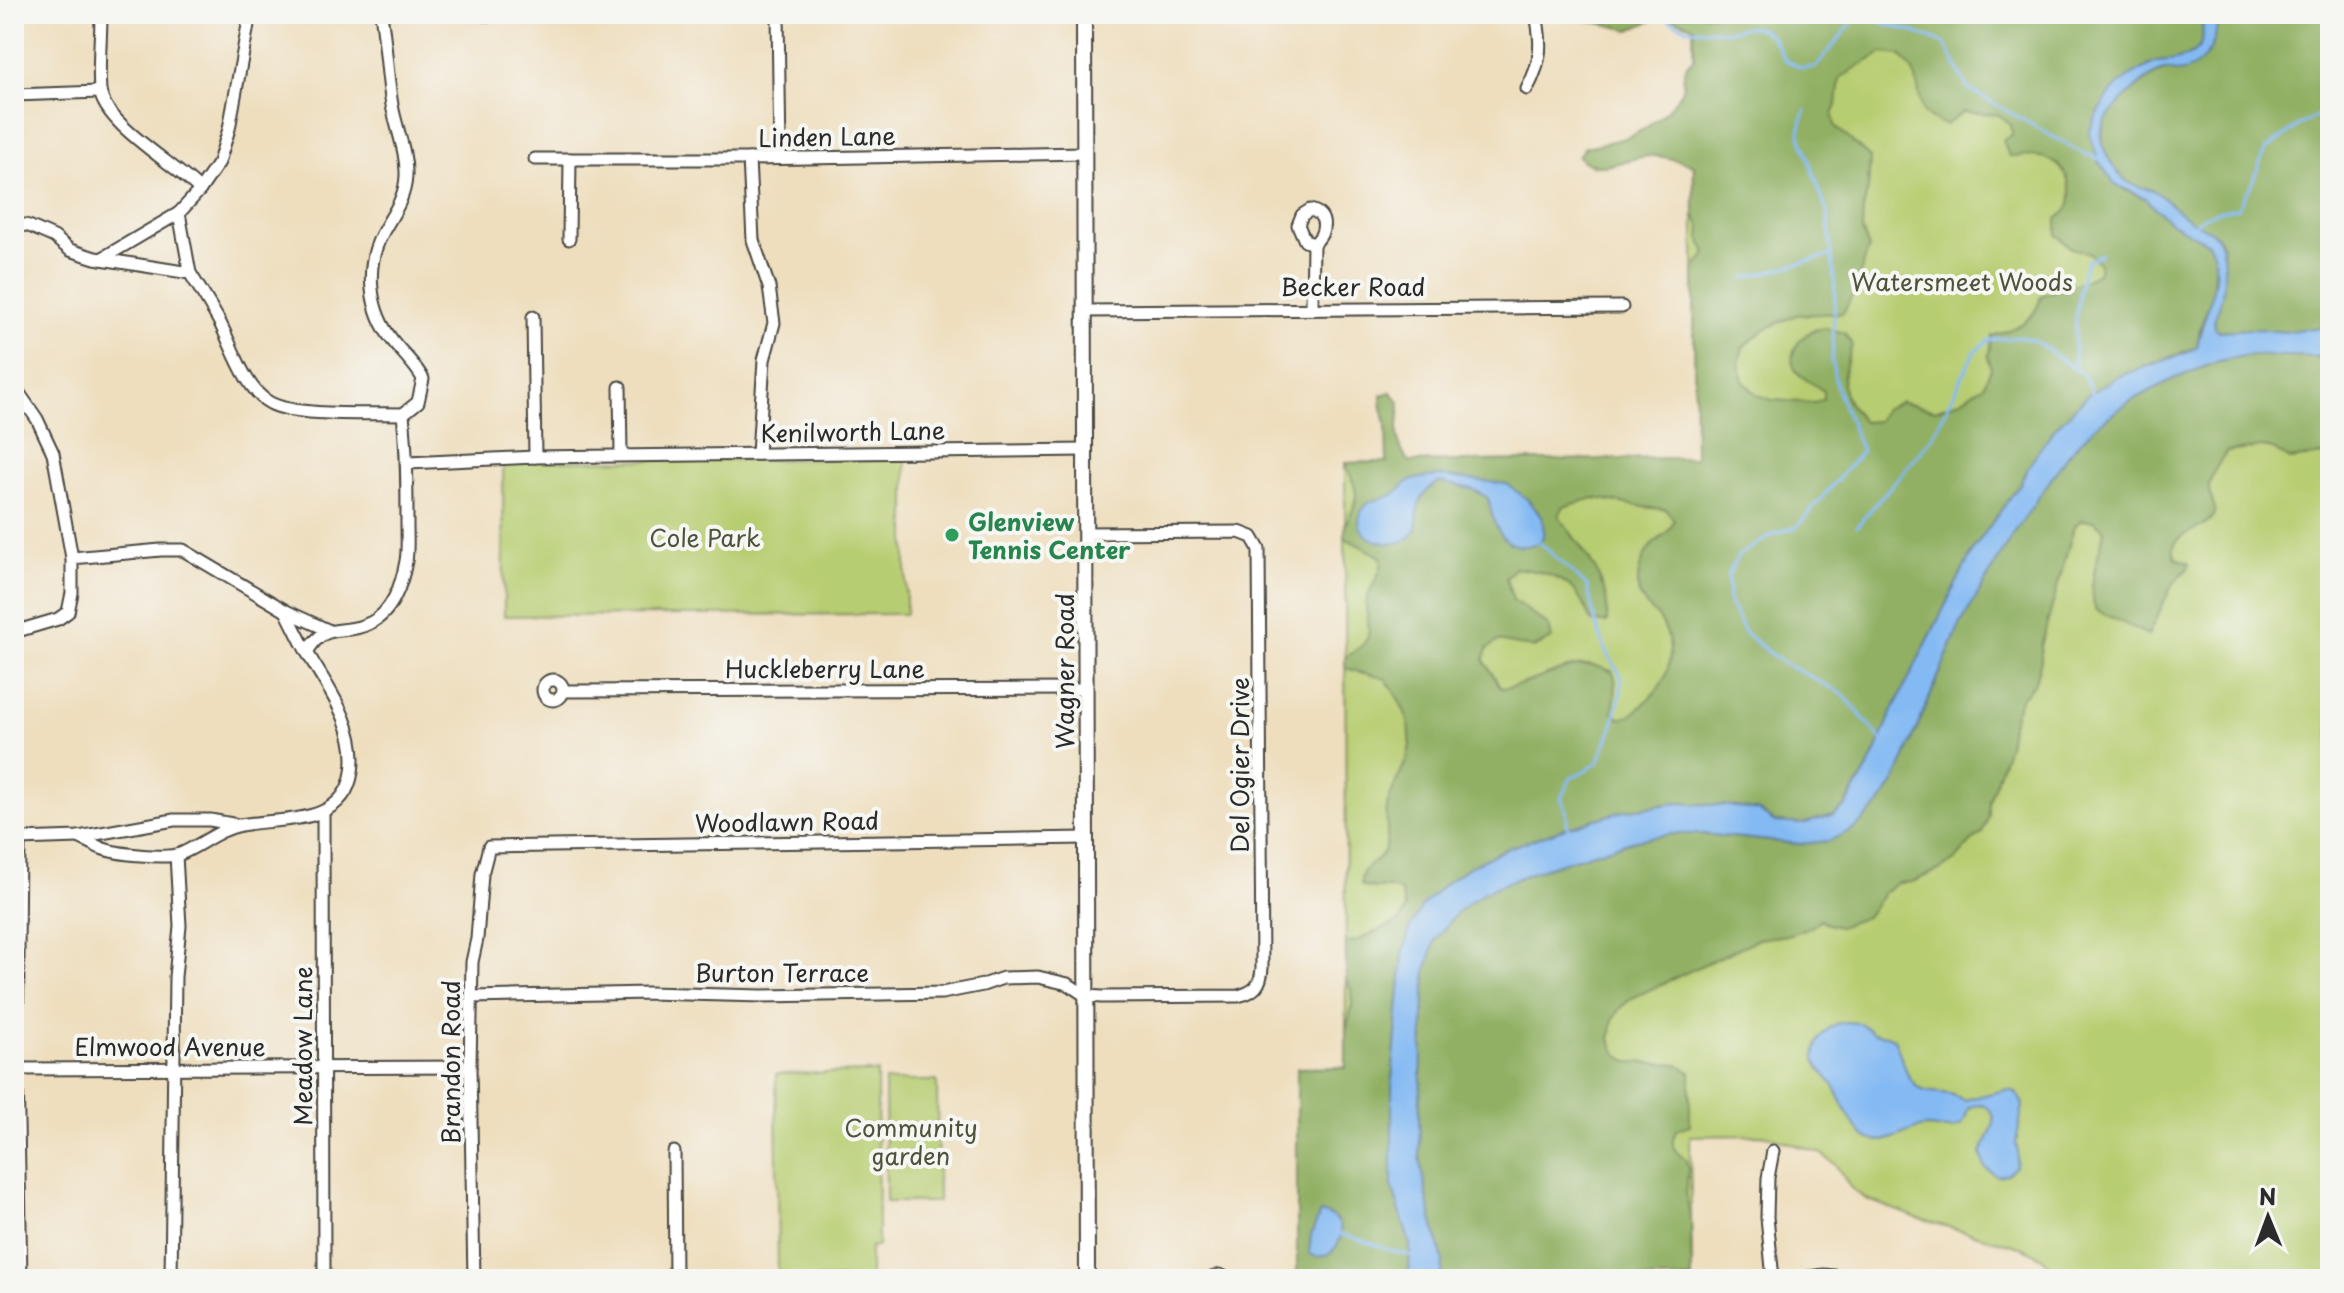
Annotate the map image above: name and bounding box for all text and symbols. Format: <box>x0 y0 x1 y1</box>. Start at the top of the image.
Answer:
street label: Linden Lane <box>758 117 896 155</box>
park label: Watersmeet Woods <box>1851 263 2073 299</box>
street label: Becker Road <box>1281 268 1425 304</box>
street label: Kenilworth Lane <box>760 411 946 451</box>
place label: Glenview Tennis Center <box>968 503 1131 567</box>
park label: Cole Park <box>649 519 761 555</box>
marker: Glenview Tennis Center <box>943 526 961 544</box>
street label: Wagner Road <box>1046 593 1082 749</box>
street label: Huckleberry Lane <box>725 650 925 686</box>
street label: Del Ogier Drive <box>1221 677 1257 853</box>
street label: Woodlawn Road <box>694 801 880 841</box>
street label: Burton Terrace <box>695 954 869 990</box>
street label: Meadow Lane <box>284 966 320 1126</box>
street label: Brandon Road <box>432 980 468 1144</box>
street label: Elmwood Avenue <box>74 1028 266 1064</box>
park label: Community garden <box>844 1109 978 1173</box>
north arrow <box>2228 1177 2308 1257</box>
text: N <box>2259 1179 2277 1212</box>

